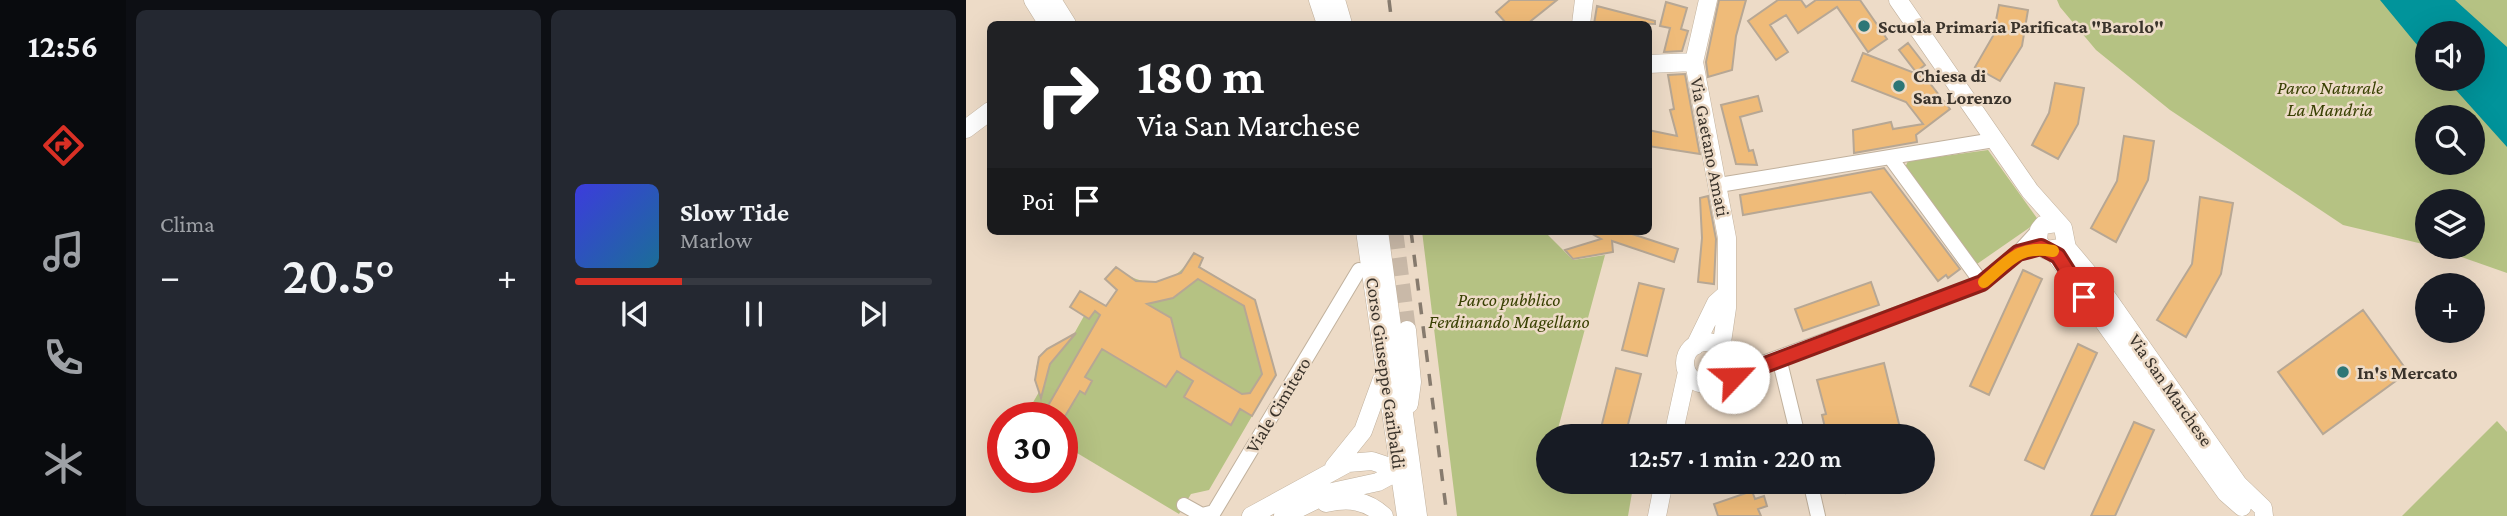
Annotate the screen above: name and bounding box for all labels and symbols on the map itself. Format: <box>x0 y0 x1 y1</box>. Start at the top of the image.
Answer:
place label: Scuola Primaria Parificata "Barolo" <box>1878 16 2164 37</box>
marker: Scuola Primaria Parificata "Barolo" <box>1856 18 1872 34</box>
place label: Chiesa di San Lorenzo <box>1913 65 2012 108</box>
street label: Via Gaetano Amati <box>1686 76 1734 218</box>
park label: Parco Naturale La Mandria <box>2277 77 2383 120</box>
marker: Chiesa di San Lorenzo <box>1891 78 1907 94</box>
pin <box>2054 267 2114 327</box>
street label: Corso Giuseppe Garibaldi <box>1362 276 1410 470</box>
park label: Parco pubblico Ferdinando Magellano <box>1428 289 1590 332</box>
street label: Via San Marchese <box>2124 330 2218 450</box>
position arrow <box>1696 340 1770 414</box>
street label: Viale Cimitero <box>1241 353 1315 457</box>
place label: In's Mercato <box>2357 362 2458 383</box>
marker: In's Mercato <box>2335 364 2351 380</box>
speed limit sign: 30 <box>987 402 1078 493</box>

